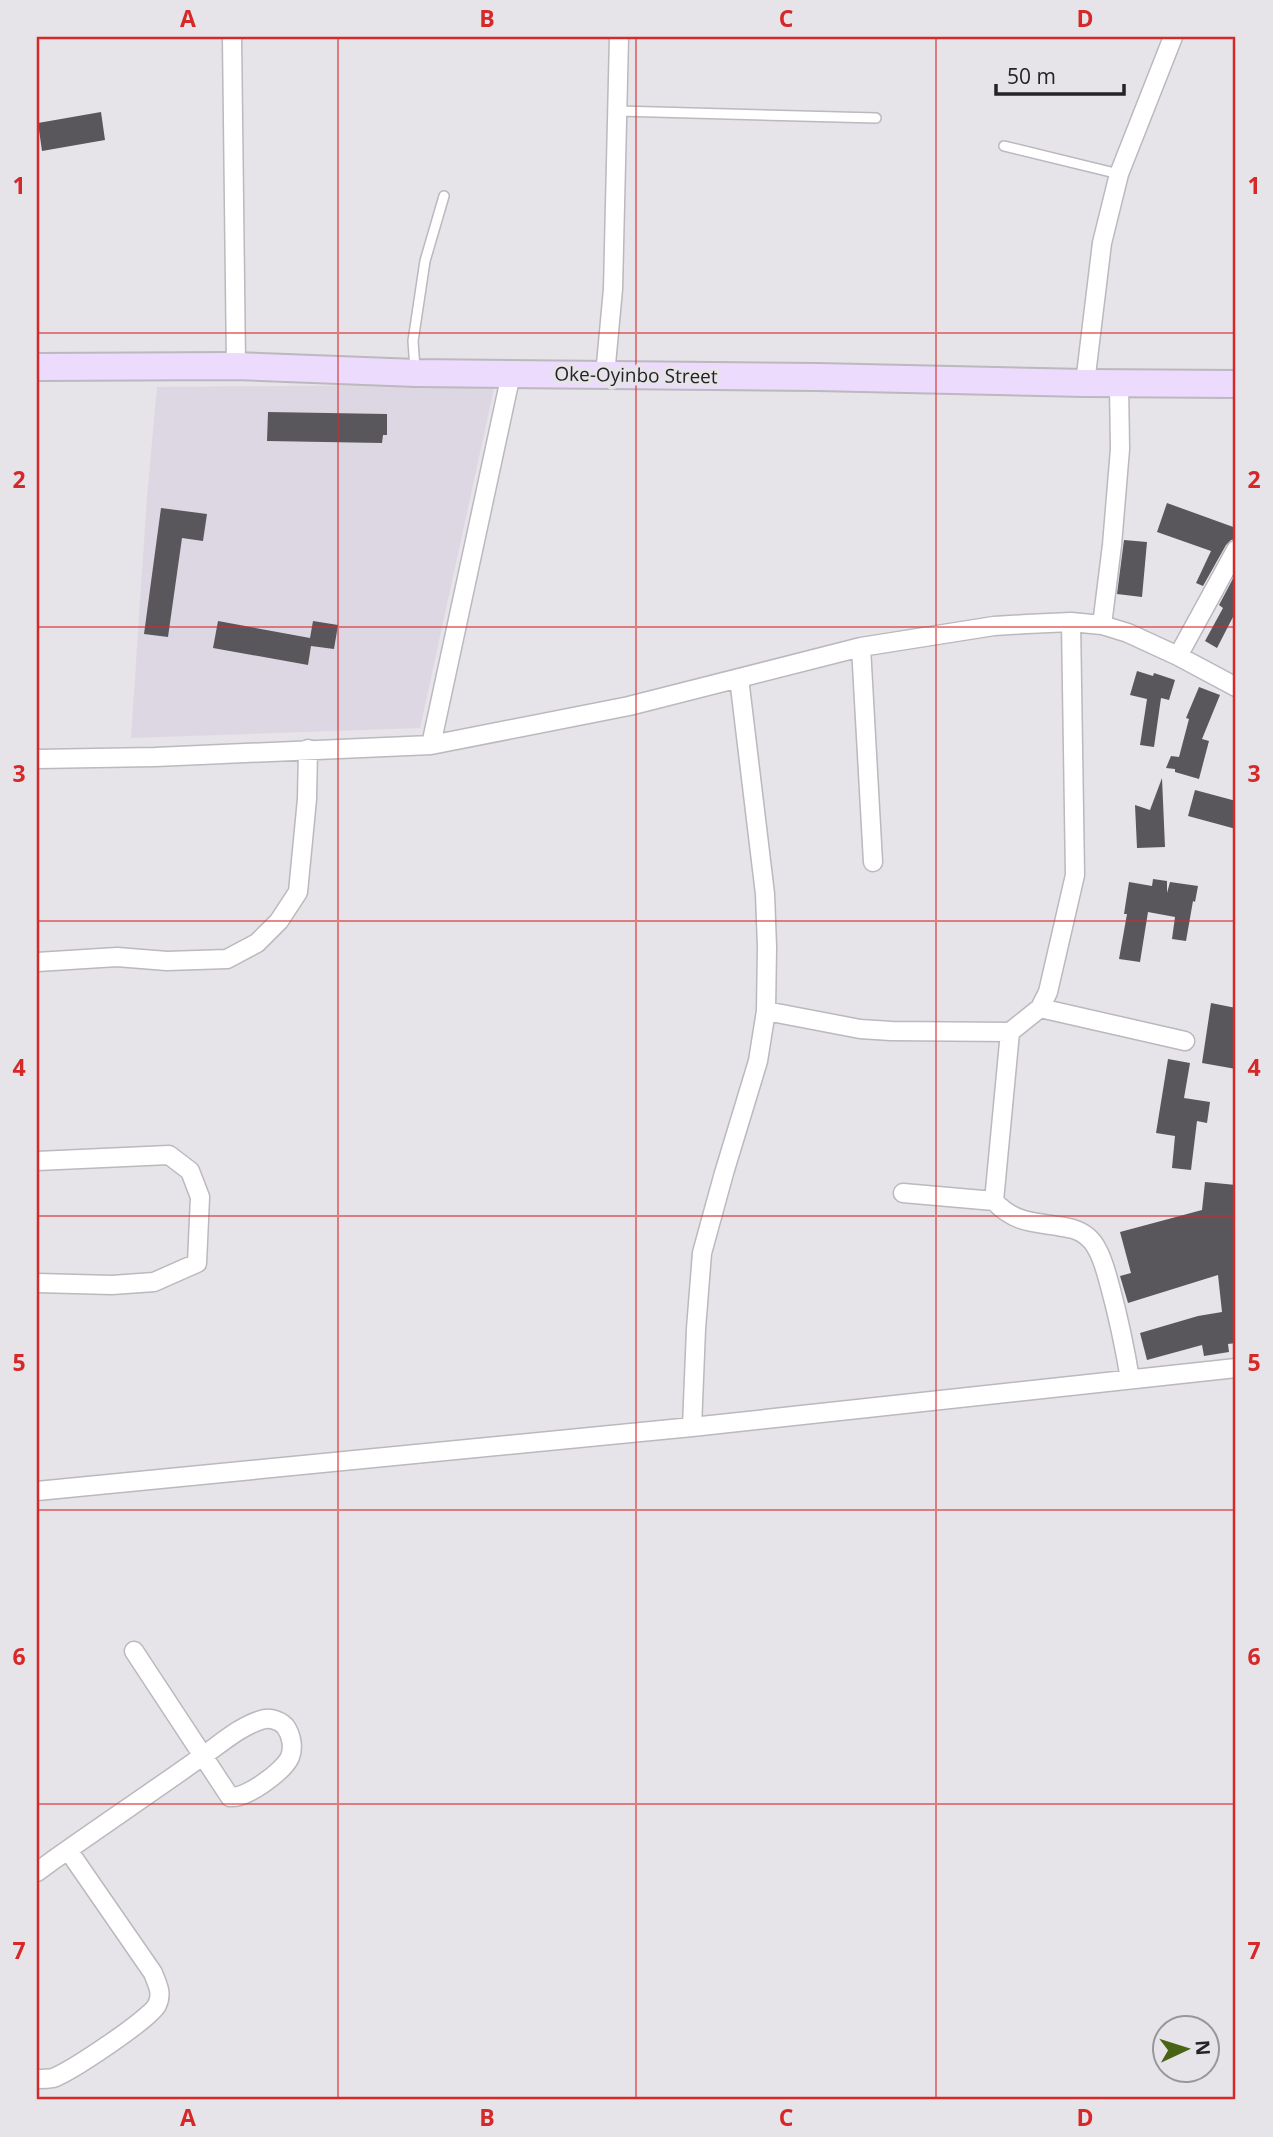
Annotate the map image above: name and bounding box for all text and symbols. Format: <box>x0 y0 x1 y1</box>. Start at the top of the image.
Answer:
text: A <box>180 2 196 34</box>
text: B <box>479 2 495 34</box>
text: C <box>779 2 793 34</box>
text: D <box>1076 2 1094 34</box>
scale bar <box>996 52 1124 96</box>
text: 50 m <box>1007 62 1056 90</box>
text: 1 <box>12 169 26 201</box>
text: 1 <box>1247 169 1261 201</box>
street label: Oke-Oyinbo Street <box>554 361 718 389</box>
text: 2 <box>12 463 26 495</box>
text: 2 <box>1247 463 1261 495</box>
text: 3 <box>12 757 26 789</box>
text: 3 <box>1247 757 1261 789</box>
text: 4 <box>12 1051 26 1083</box>
text: 4 <box>1247 1051 1261 1083</box>
text: 5 <box>12 1346 26 1378</box>
text: 5 <box>1247 1346 1261 1378</box>
text: 6 <box>12 1640 26 1672</box>
text: 6 <box>1247 1640 1261 1672</box>
text: 7 <box>12 1934 26 1966</box>
text: 7 <box>1247 1934 1261 1966</box>
north arrow <box>1150 2014 1220 2084</box>
text: N <box>1189 2039 1216 2056</box>
text: A <box>180 2101 196 2133</box>
text: B <box>479 2101 495 2133</box>
text: C <box>779 2101 793 2133</box>
text: D <box>1076 2101 1094 2133</box>

